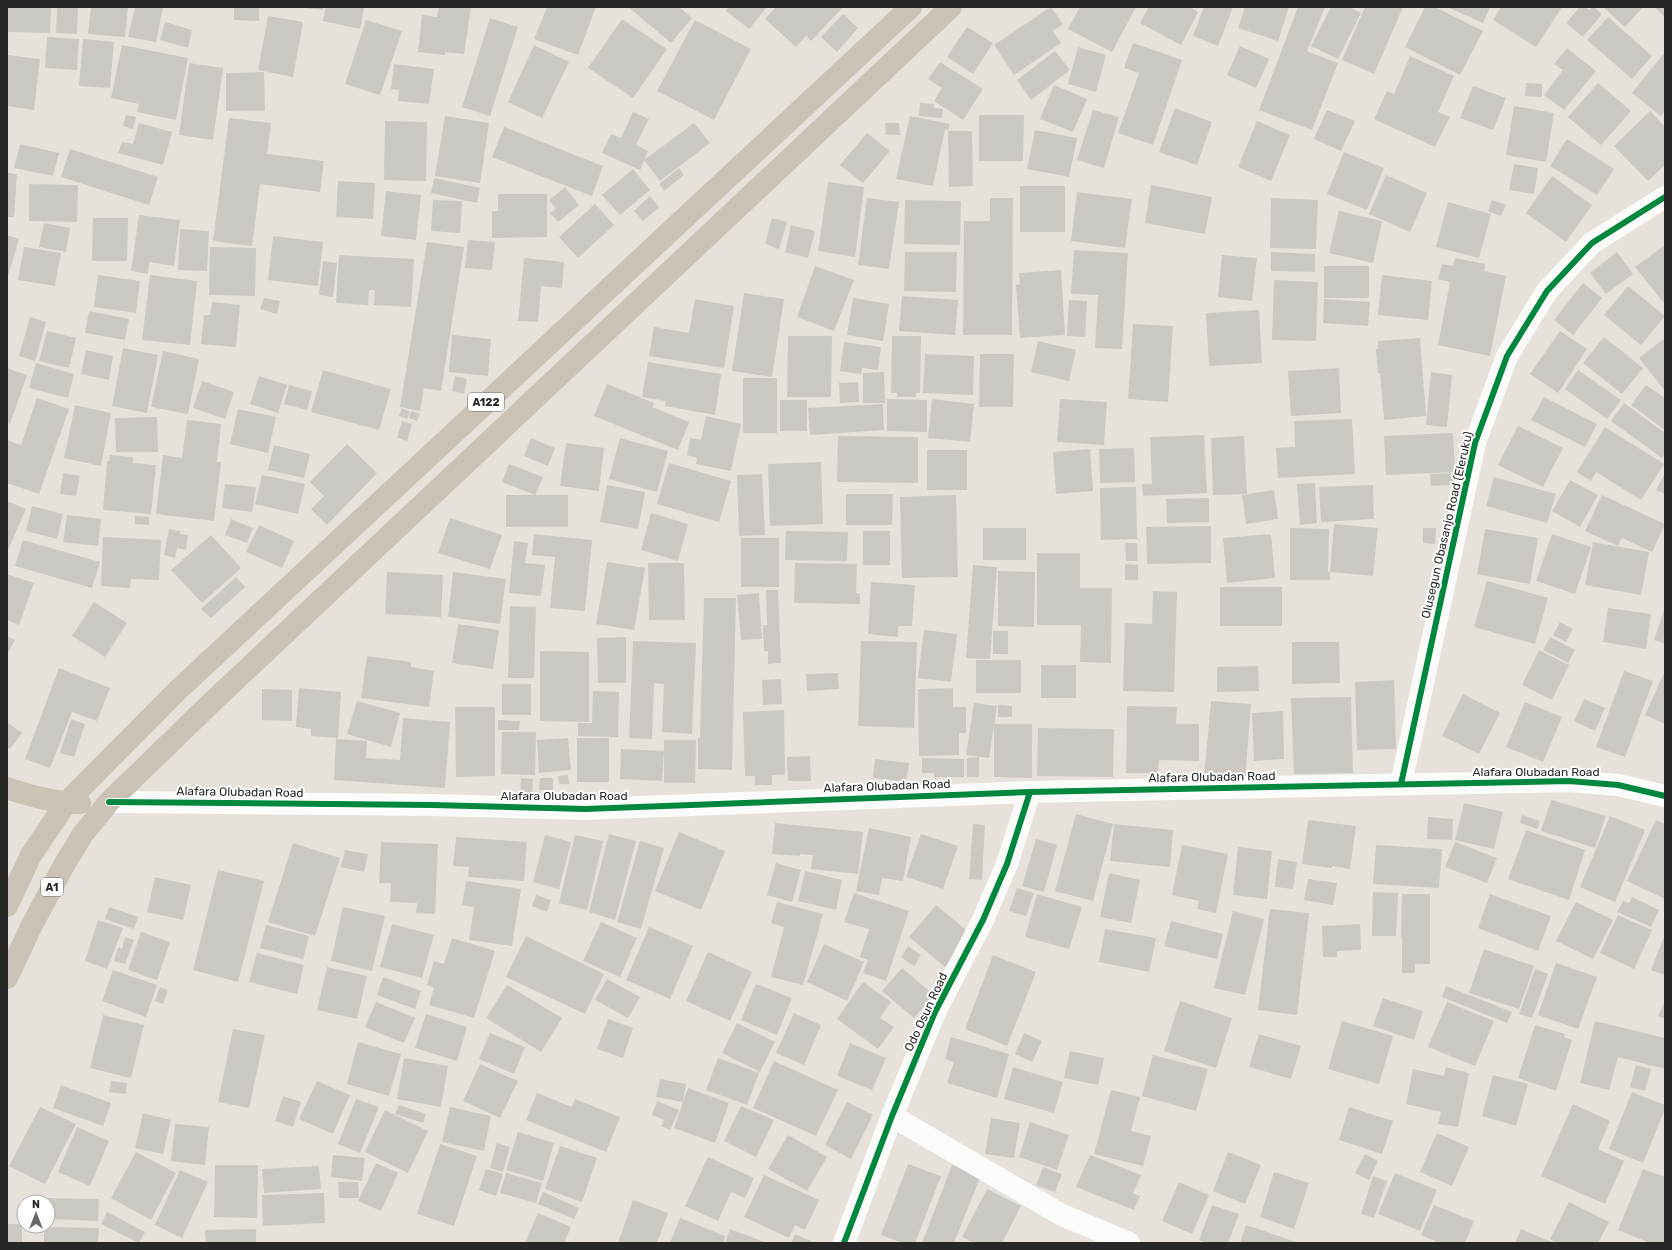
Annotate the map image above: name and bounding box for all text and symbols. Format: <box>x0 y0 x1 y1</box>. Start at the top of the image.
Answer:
road number: A122 <box>468 393 504 411</box>
street label: Olusegun Obasanjo Road (Eleruku) <box>1419 430 1475 620</box>
street label: Alafara Olubadan Road <box>1472 765 1600 779</box>
street label: Alafara Olubadan Road <box>1148 769 1276 785</box>
street label: Alafara Olubadan Road <box>823 777 951 795</box>
street label: Alafara Olubadan Road <box>176 784 304 800</box>
street label: Alafara Olubadan Road <box>500 789 628 803</box>
road number: A1 <box>41 878 63 896</box>
street label: Odo Osun Road <box>902 970 950 1054</box>
north arrow <box>16 1194 56 1234</box>
text: N <box>32 1198 40 1211</box>

